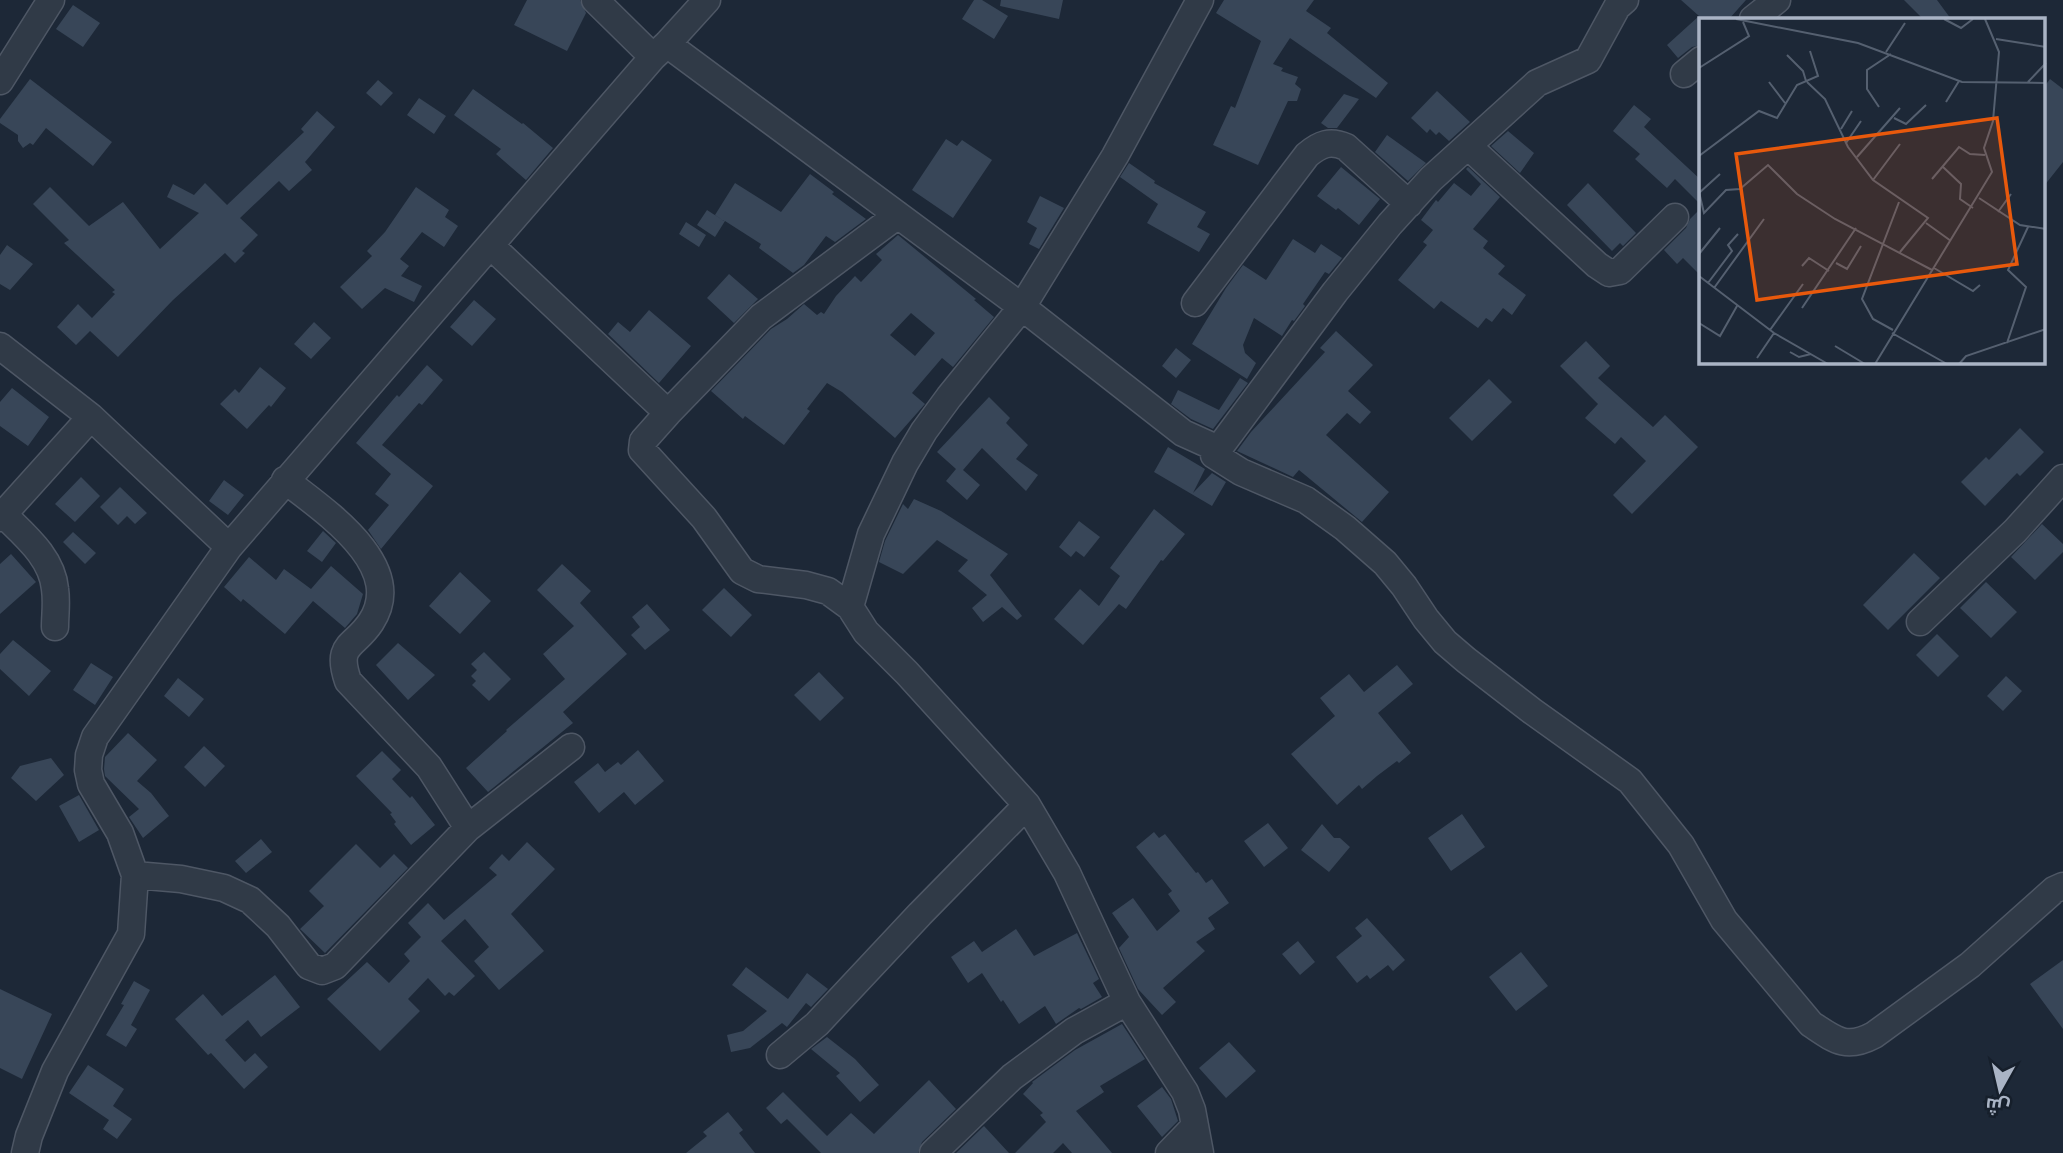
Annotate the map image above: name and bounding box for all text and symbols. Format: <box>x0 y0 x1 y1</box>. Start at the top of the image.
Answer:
inset map <box>1699 18 2046 364</box>
north arrow <box>1965 1055 2035 1125</box>
text: ش <box>1984 1093 2011 1120</box>

